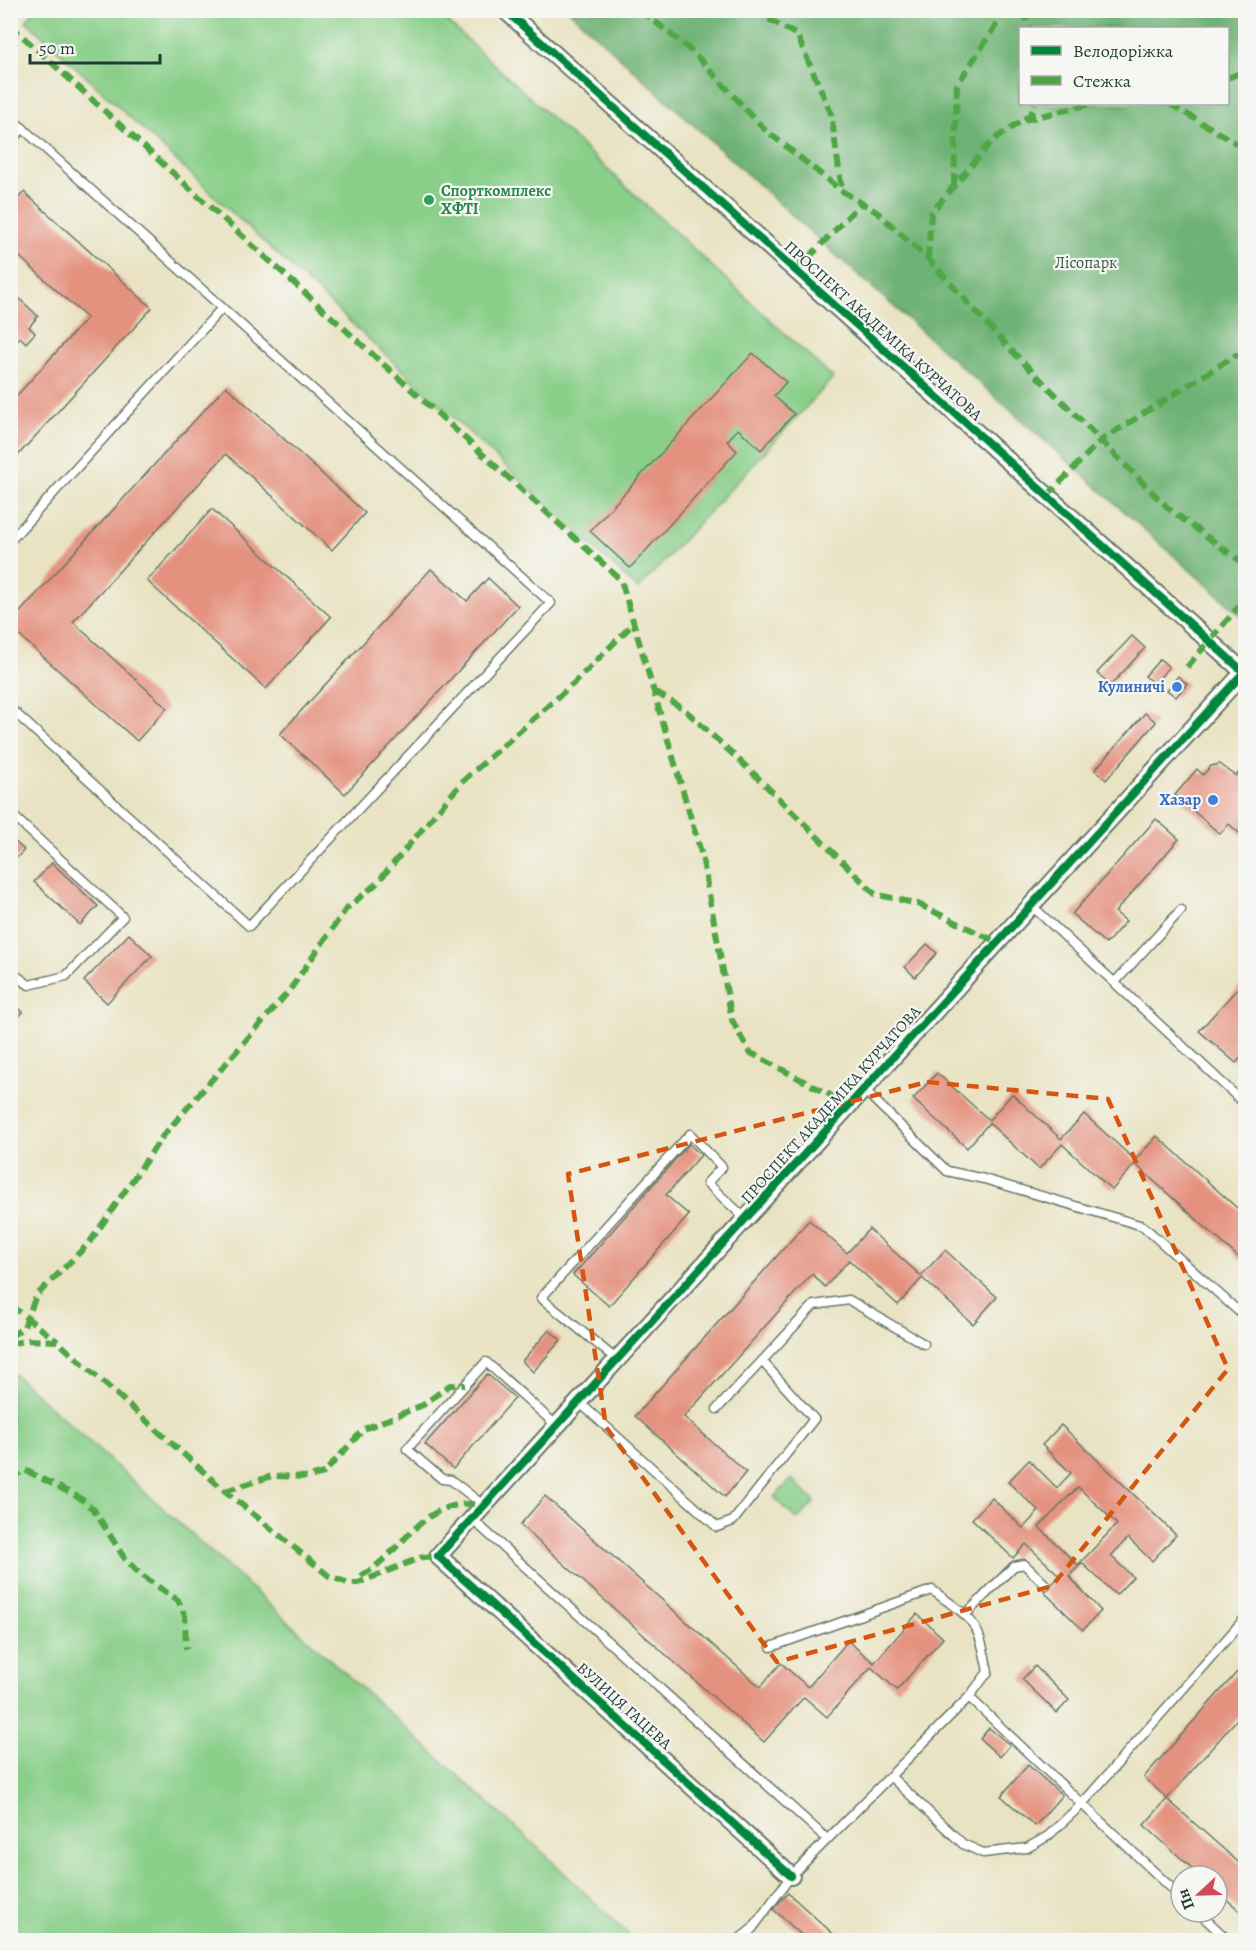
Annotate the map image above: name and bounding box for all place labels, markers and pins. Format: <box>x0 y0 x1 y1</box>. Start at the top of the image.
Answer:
place label: Спорткомплекс ХФТІ <box>441 180 551 220</box>
marker: Спорткомплекс ХФТІ <box>422 193 436 207</box>
place label: Кулиничі <box>1098 676 1165 698</box>
marker: Кулиничі <box>1170 680 1184 694</box>
place label: Хазар <box>1160 789 1201 811</box>
marker: Хазар <box>1206 793 1220 807</box>

